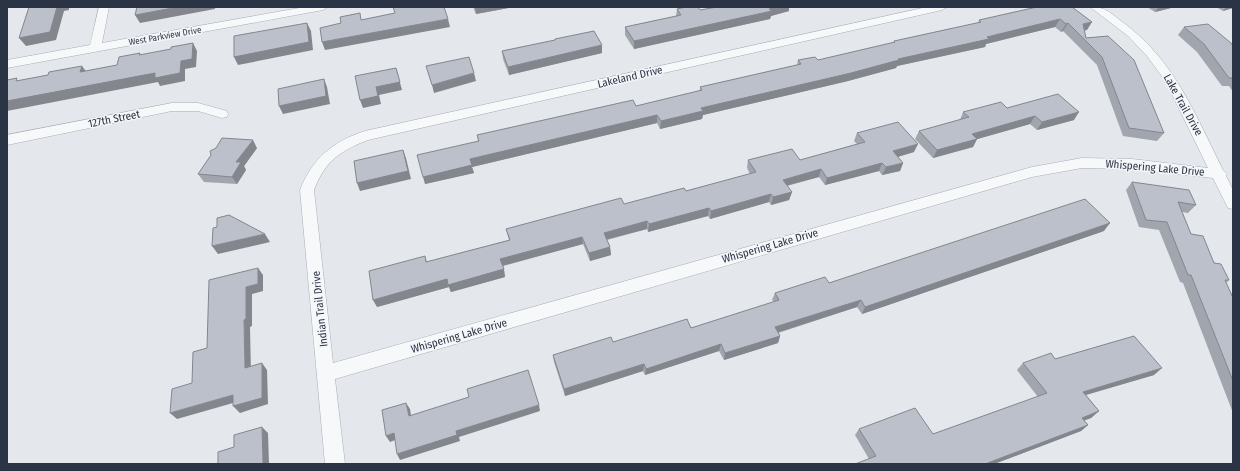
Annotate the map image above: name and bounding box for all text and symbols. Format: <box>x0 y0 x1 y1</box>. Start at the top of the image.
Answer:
street label: West Parkview Drive <box>128 25 203 47</box>
street label: Lakeland Drive <box>596 63 664 91</box>
street label: Lake Trail Drive <box>1161 72 1205 138</box>
street label: 127th Street <box>87 108 141 130</box>
street label: Whispering Lake Drive <box>1105 157 1205 179</box>
street label: Whispering Lake Drive <box>720 226 820 266</box>
street label: Indian Trail Drive <box>310 270 330 348</box>
street label: Whispering Lake Drive <box>409 316 509 356</box>

